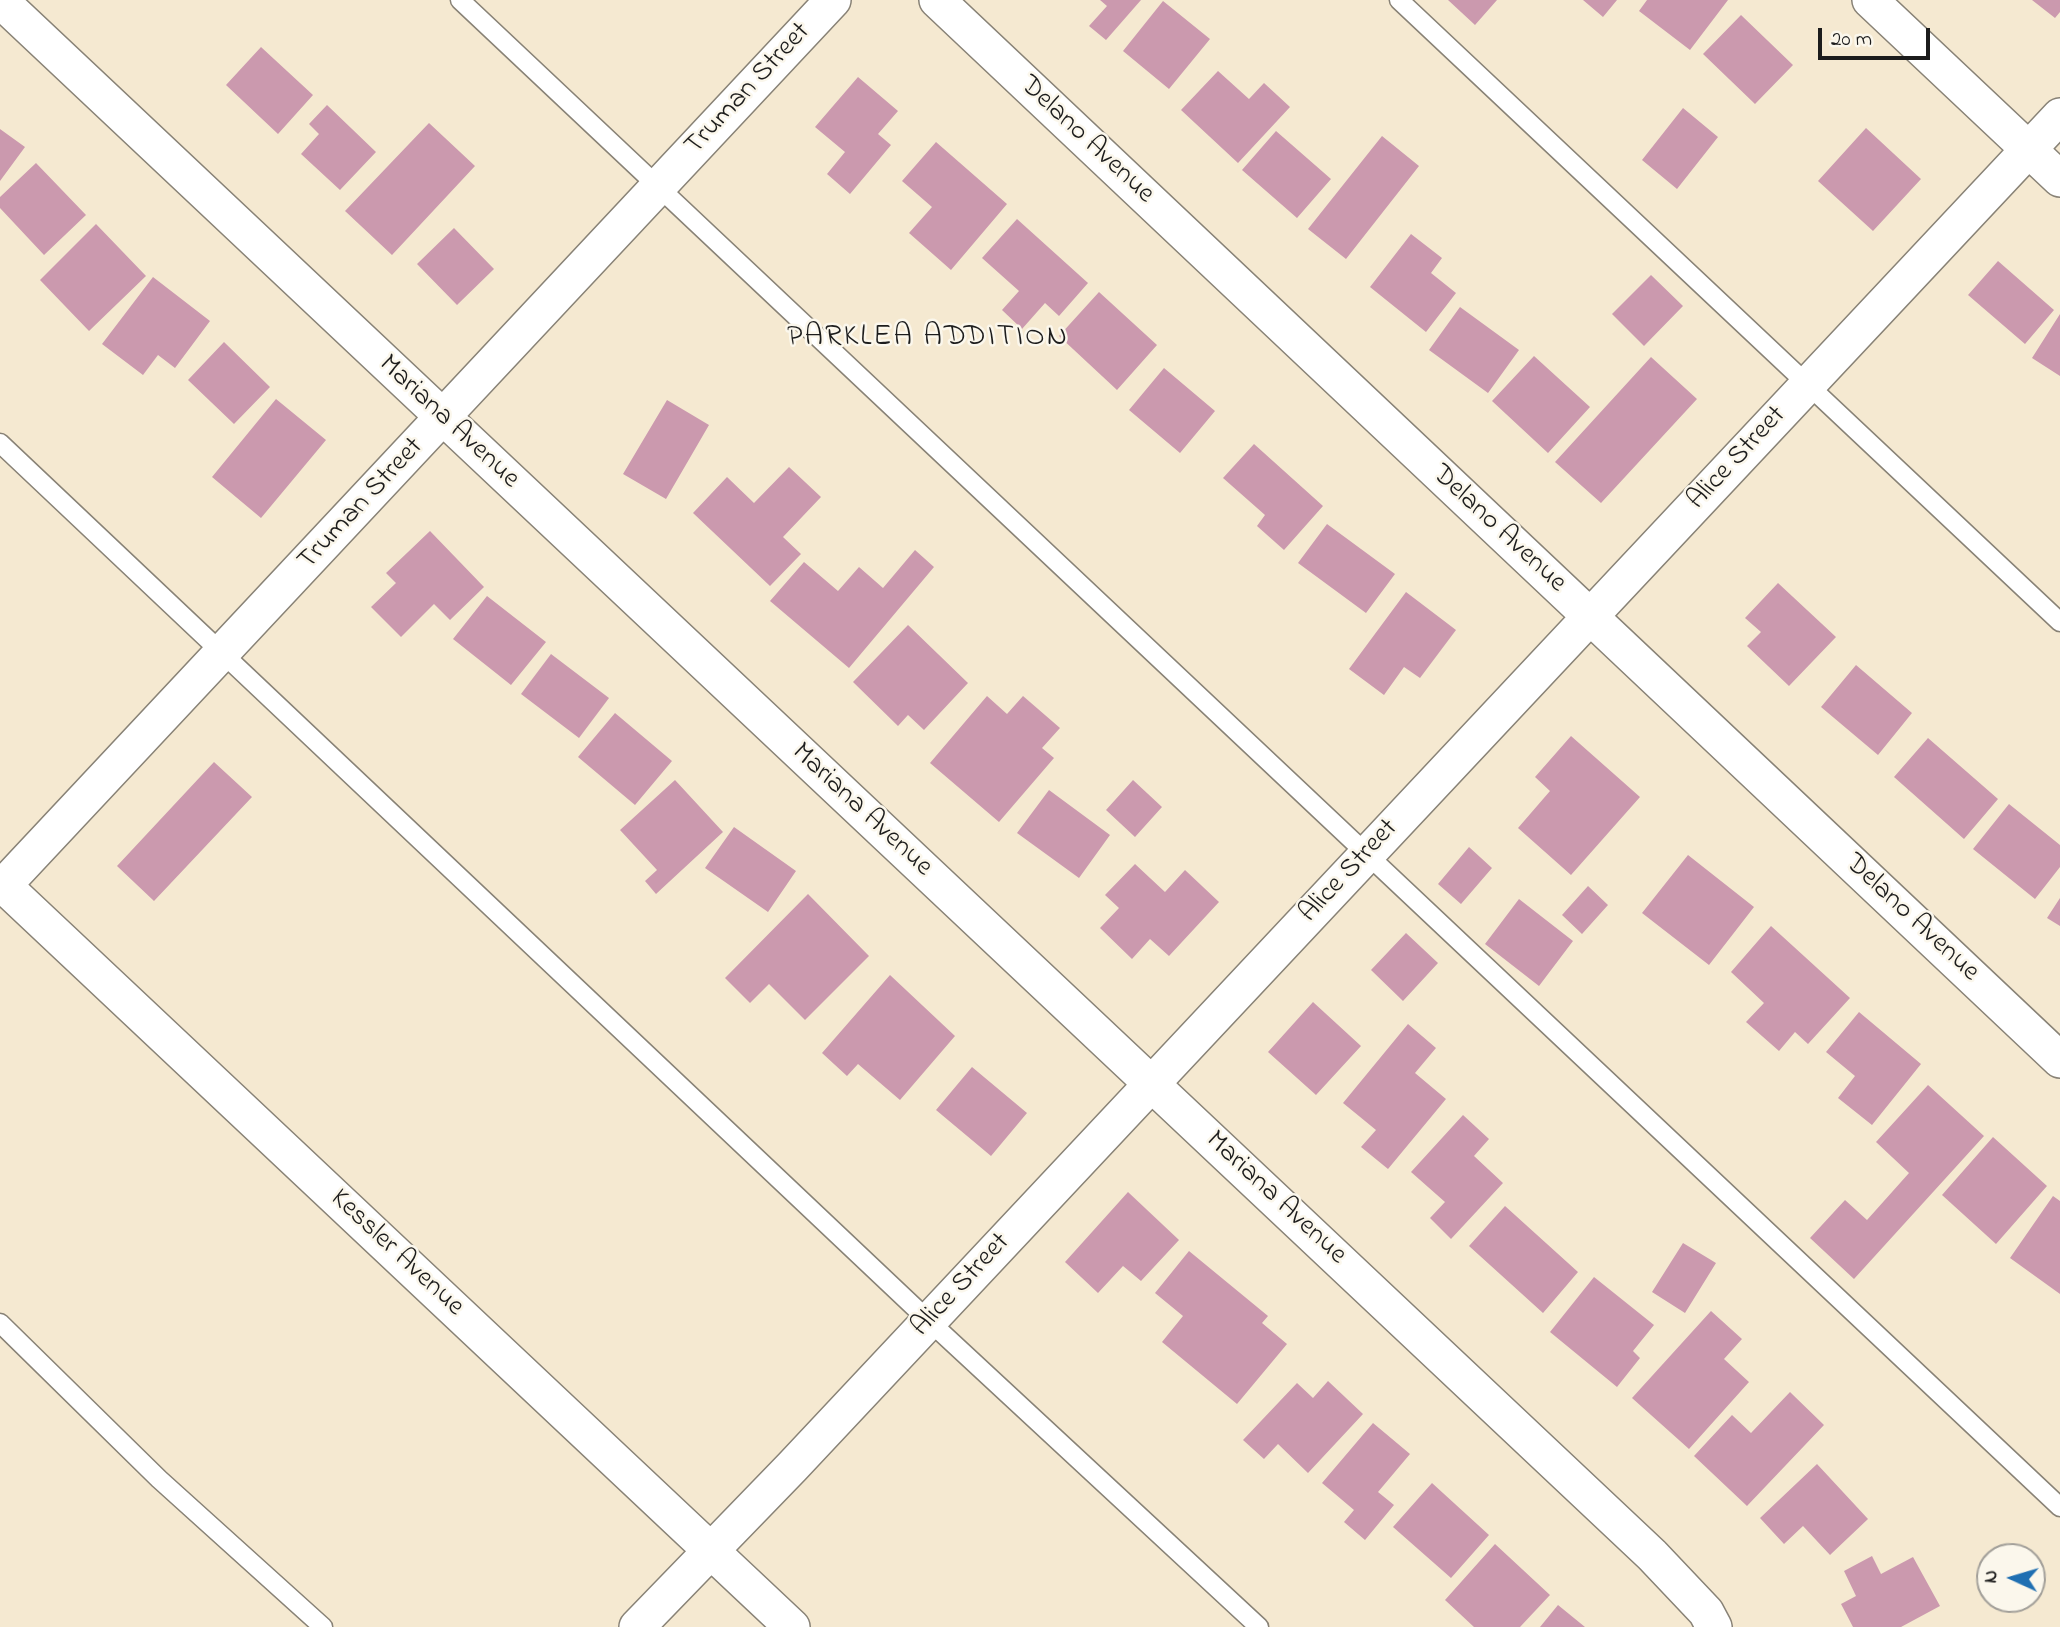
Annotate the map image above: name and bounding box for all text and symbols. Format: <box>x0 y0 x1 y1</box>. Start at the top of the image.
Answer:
scale bar <box>1822 14 1934 58</box>
street label: Truman Street <box>679 17 819 163</box>
text: 20 m <box>1831 25 1872 55</box>
street label: Delano Avenue <box>1012 70 1160 212</box>
district label: PARKLEA ADDITION <box>789 321 1067 357</box>
street label: Mariana Avenue <box>371 349 525 497</box>
street label: Alice Street <box>1682 400 1794 518</box>
street label: Truman Street <box>292 432 432 578</box>
street label: Delano Avenue <box>1424 459 1572 601</box>
street label: Mariana Avenue <box>784 737 938 885</box>
street label: Alice Street <box>1294 813 1406 931</box>
street label: Delano Avenue <box>1837 848 1985 990</box>
street label: Mariana Avenue <box>1198 1125 1352 1273</box>
street label: Kessler Avenue <box>322 1183 470 1325</box>
street label: Alice Street <box>906 1227 1018 1345</box>
north arrow <box>1976 1543 2046 1613</box>
text: N <box>1978 1569 2005 1584</box>

